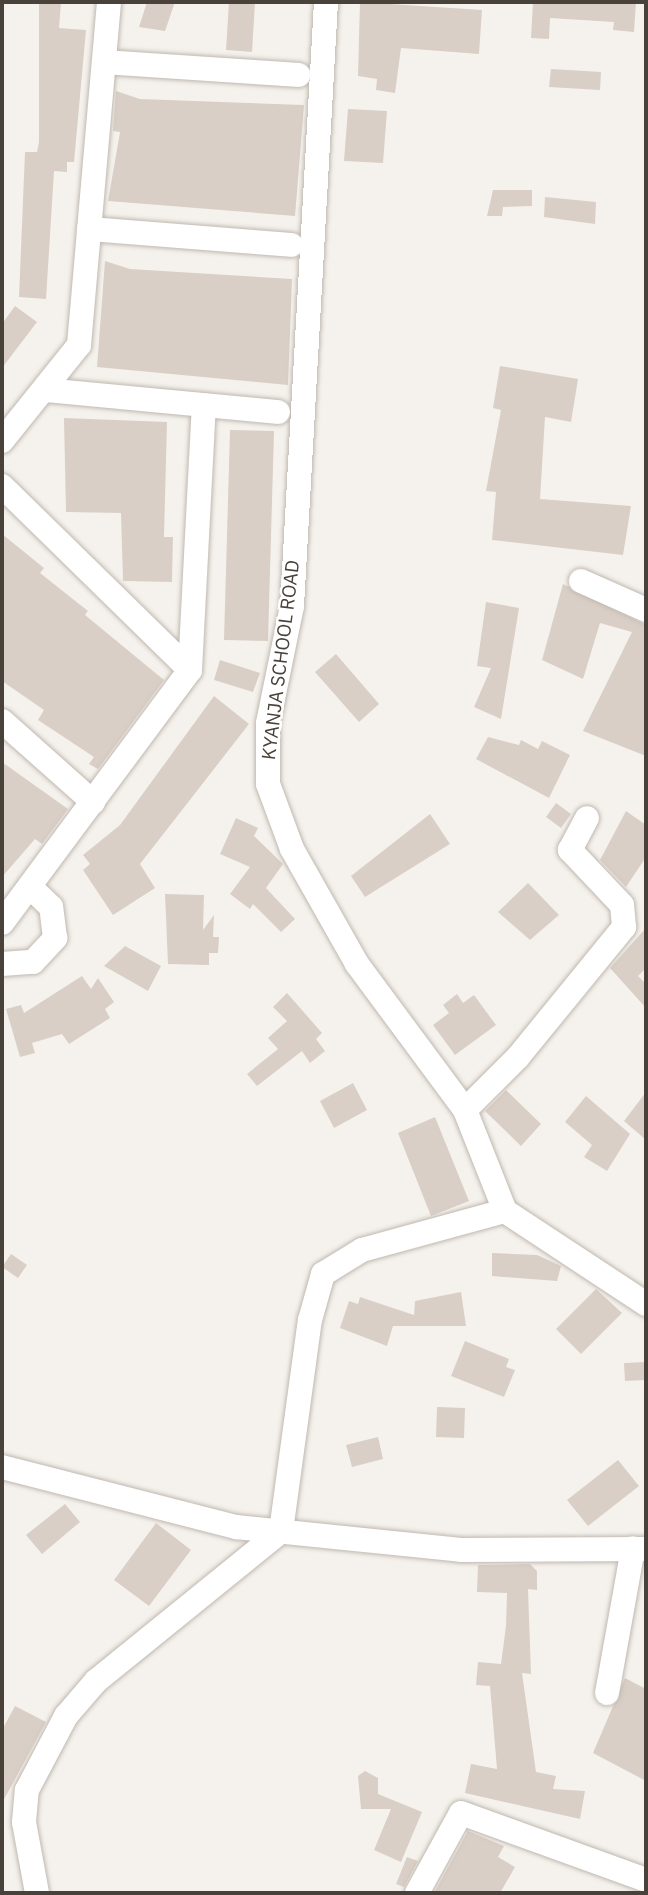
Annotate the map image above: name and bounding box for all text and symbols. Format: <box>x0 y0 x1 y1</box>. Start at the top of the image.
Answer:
street label: KYANJA SCHOOL ROAD <box>257 559 305 761</box>

